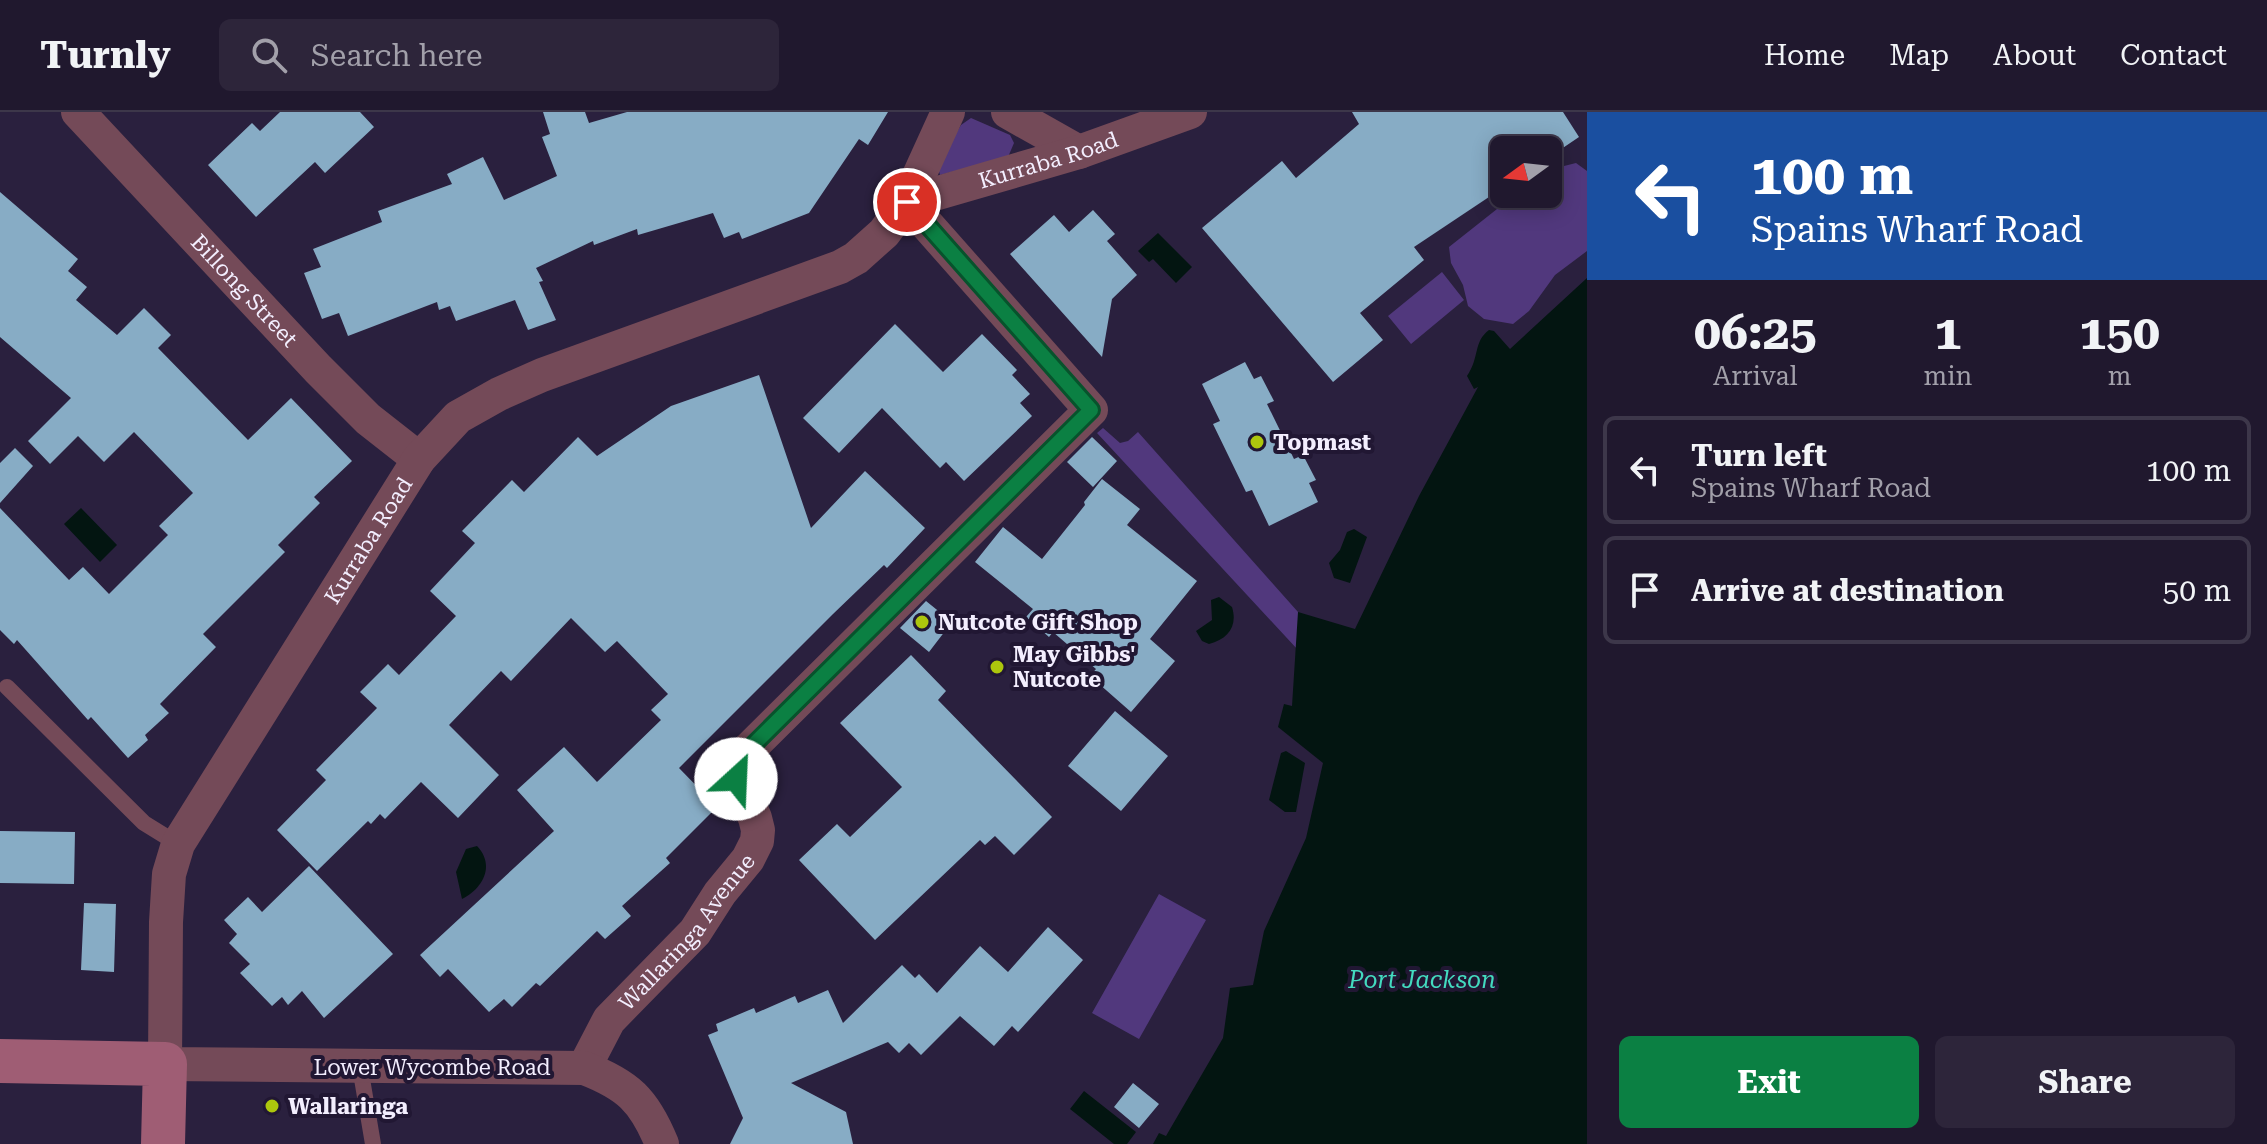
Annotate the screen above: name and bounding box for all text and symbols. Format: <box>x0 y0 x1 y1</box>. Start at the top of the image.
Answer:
search box <box>219 19 779 91</box>
text: Turnly <box>40 33 171 77</box>
icon: search <box>247 33 291 77</box>
text: Search here <box>311 38 483 73</box>
text: Home <box>1764 39 1845 72</box>
text: Map <box>1889 39 1949 72</box>
text: About <box>1993 39 2076 72</box>
text: Contact <box>2120 39 2227 72</box>
street label: Kurraba Road <box>976 127 1121 193</box>
north arrow <box>1490 136 1562 208</box>
map controls <box>1490 136 1562 208</box>
text: 100 m <box>1751 142 1913 208</box>
icon: left <box>1619 144 1723 248</box>
pin <box>873 168 941 236</box>
icon: arrive <box>885 180 929 224</box>
text: Spains Wharf Road <box>1751 209 2083 251</box>
street label: Billong Street <box>186 229 303 352</box>
text: 06:25 <box>1694 305 1817 361</box>
text: 1 <box>1934 305 1961 361</box>
text: 150 <box>2079 305 2160 361</box>
text: Arrival <box>1713 361 1798 391</box>
text: min <box>1924 361 1972 391</box>
text: m <box>2108 361 2132 391</box>
place label: Topmast <box>1273 430 1371 455</box>
marker: Topmast <box>1248 433 1266 451</box>
text: Turn left <box>1691 438 1827 473</box>
icon: left <box>1623 448 1667 492</box>
text: 100 m <box>2146 453 2231 488</box>
street label: Kurraba Road <box>319 472 417 608</box>
text: Spains Wharf Road <box>1691 473 1931 503</box>
icon: arrive <box>1623 568 1667 612</box>
text: Arrive at destination <box>1691 573 2004 608</box>
text: 50 m <box>2162 573 2231 608</box>
place label: Nutcote Gift Shop <box>938 610 1138 635</box>
marker: Nutcote Gift Shop <box>913 613 931 631</box>
place label: May Gibbs' Nutcote <box>1013 642 1136 692</box>
marker: May Gibbs' Nutcote <box>988 658 1006 676</box>
position arrow <box>694 737 778 821</box>
street label: Wallaringa Avenue <box>613 848 760 1015</box>
water label: Port Jackson <box>1347 966 1496 994</box>
button: Exit <box>1619 1036 1919 1128</box>
button: Share <box>1935 1036 2235 1128</box>
street label: Lower Wycombe Road <box>313 1055 551 1080</box>
place label: Wallaringa <box>288 1094 408 1119</box>
marker: Wallaringa <box>263 1097 281 1115</box>

